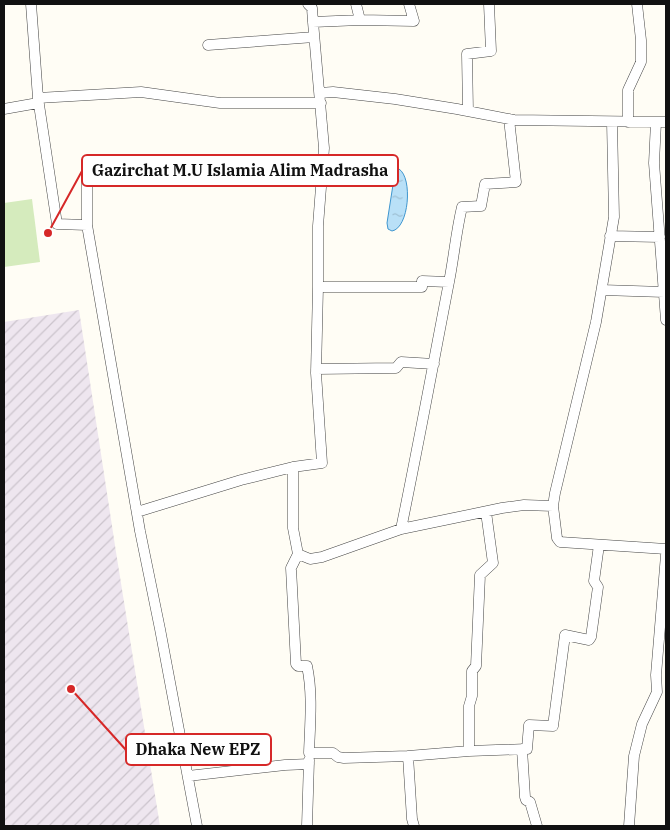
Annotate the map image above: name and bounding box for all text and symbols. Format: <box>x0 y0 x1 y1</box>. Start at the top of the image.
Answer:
callout: Gazirchat M.U Islamia Alim Madrasha <box>82 155 398 186</box>
text: Gazirchat M.U Islamia Alim Madrasha <box>92 160 388 180</box>
callout: Dhaka New EPZ <box>126 734 271 765</box>
text: Dhaka New EPZ <box>136 739 260 759</box>

